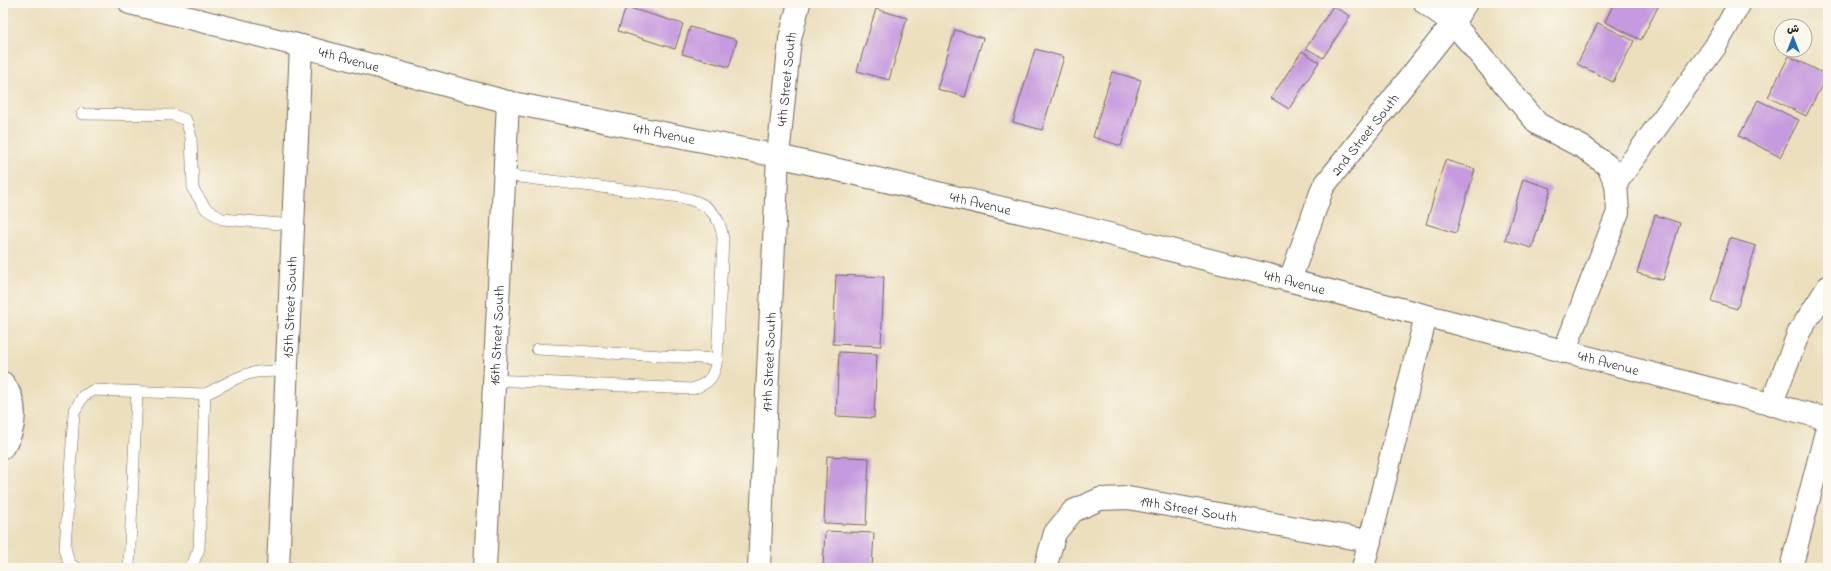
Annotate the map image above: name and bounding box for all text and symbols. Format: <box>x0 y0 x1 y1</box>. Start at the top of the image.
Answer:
north arrow <box>1773 18 1813 58</box>
text: ش <box>1787 21 1799 37</box>
street label: 4th Street South <box>772 30 803 127</box>
street label: 4th Avenue <box>316 42 382 79</box>
street label: 2nd Street South <box>1327 90 1405 181</box>
street label: 4th Avenue <box>631 118 697 151</box>
street label: 4th Avenue <box>947 187 1014 222</box>
street label: 15th Street South <box>278 256 304 359</box>
street label: 4th Avenue <box>1261 265 1328 301</box>
street label: 16th Street South <box>485 285 511 386</box>
street label: 17th Street South <box>757 312 783 413</box>
street label: 4th Avenue <box>1575 346 1642 382</box>
street label: 19th Street South <box>1138 491 1238 529</box>

